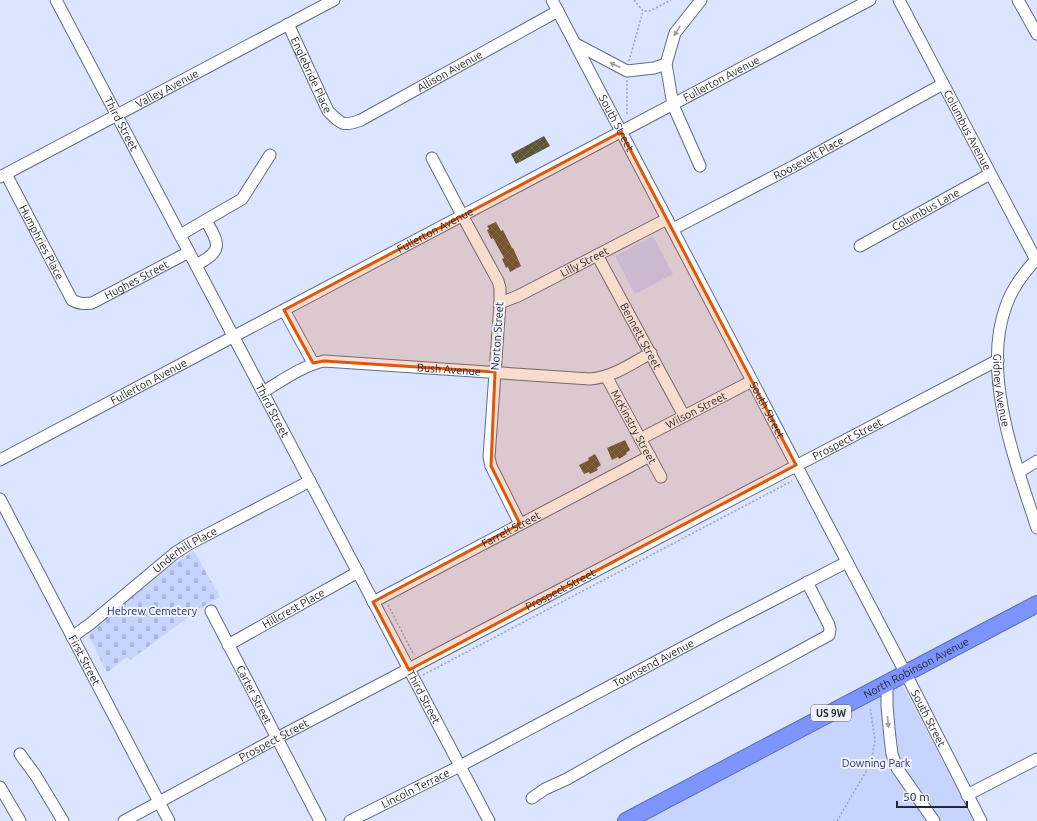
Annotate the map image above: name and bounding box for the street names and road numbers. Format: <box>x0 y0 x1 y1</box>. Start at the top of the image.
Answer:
street label: Englebride Place <box>289 35 334 115</box>
street label: Allison Avenue <box>415 48 484 94</box>
street label: Fullerton Avenue <box>681 54 762 104</box>
street label: Valley Avenue <box>134 67 200 110</box>
street label: Columbus Avenue <box>941 88 994 172</box>
street label: South Street <box>597 93 637 154</box>
street label: Third Street <box>102 95 141 153</box>
street label: Roosevelt Place <box>771 134 846 182</box>
street label: Columbus Lane <box>890 186 962 233</box>
street label: Humphries Place <box>17 203 66 282</box>
street label: Fullerton Avenue <box>395 205 475 255</box>
street label: Lilly Street <box>558 244 611 279</box>
street label: Hughes Street <box>102 258 171 301</box>
street label: Norton Street <box>489 301 505 371</box>
street label: Bennett Street <box>618 301 664 372</box>
street label: Gidney Avenue <box>991 354 1012 428</box>
street label: Fullerton Avenue <box>108 356 189 407</box>
street label: Bush Avenue <box>417 361 481 378</box>
street label: South Street <box>747 380 787 441</box>
street label: Third Street <box>253 382 292 440</box>
street label: McKinstry Street <box>609 388 659 467</box>
street label: Wilson Street <box>664 389 729 431</box>
street label: Prospect Street <box>810 415 885 462</box>
street label: Farrell Street <box>480 509 543 550</box>
street label: Underhill Place <box>150 525 219 575</box>
street label: Prospect Street <box>523 566 598 613</box>
street label: Hillcrest Place <box>260 586 327 631</box>
street label: First Street <box>66 633 103 688</box>
street label: North Robinson Avenue <box>861 635 971 701</box>
street label: Townsend Avenue <box>611 637 696 690</box>
street label: Carter Street <box>234 663 275 726</box>
street label: Third Street <box>405 668 443 726</box>
street label: South Street <box>909 688 948 749</box>
road number: US 9W <box>811 705 851 721</box>
street label: Prospect Street <box>237 716 311 764</box>
street label: Lincoln Terrace <box>379 766 451 810</box>

